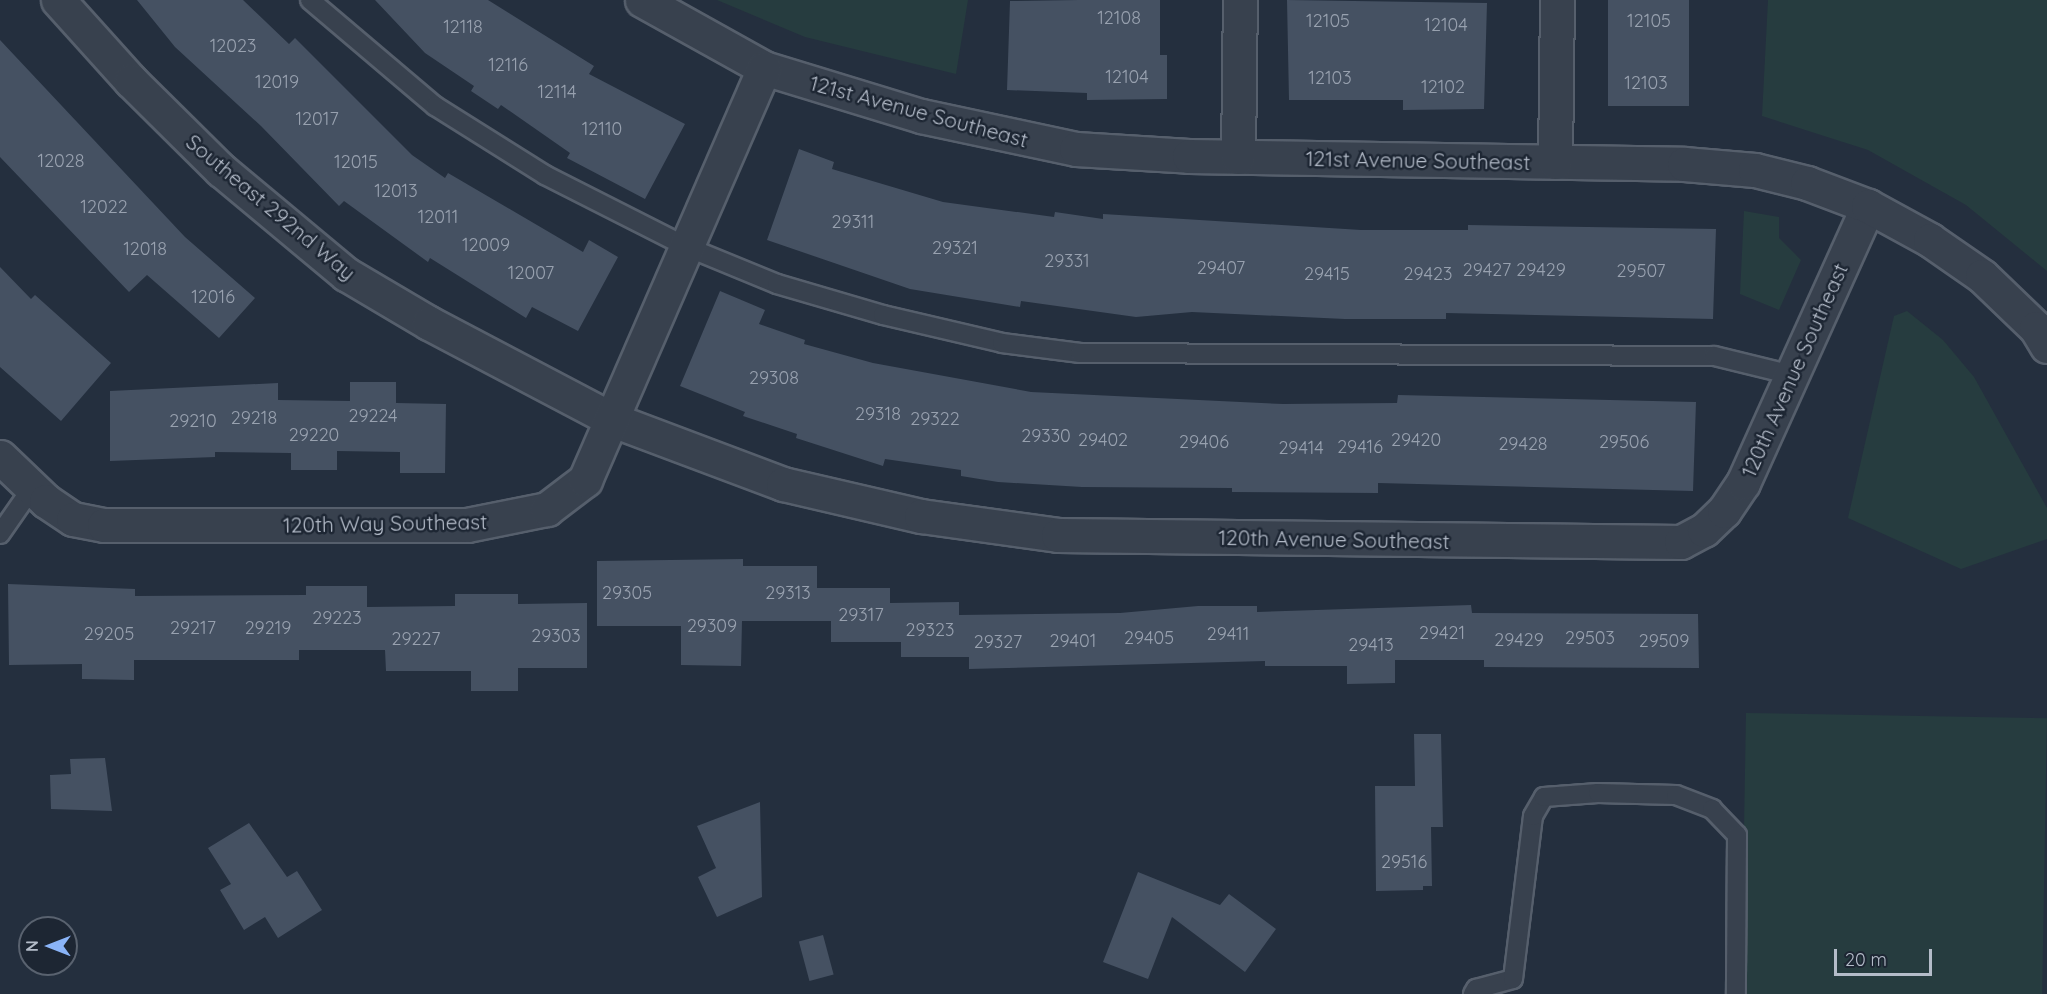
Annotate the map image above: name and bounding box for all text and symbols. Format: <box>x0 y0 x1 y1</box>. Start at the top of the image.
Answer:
house number: 12108 <box>1097 7 1141 29</box>
house number: 12105 <box>1306 10 1350 32</box>
house number: 12105 <box>1627 10 1671 32</box>
house number: 12104 <box>1424 14 1468 36</box>
house number: 12118 <box>443 16 483 38</box>
house number: 12023 <box>210 35 256 57</box>
house number: 12116 <box>488 54 528 76</box>
house number: 12104 <box>1105 66 1149 88</box>
house number: 12103 <box>1308 67 1352 89</box>
street label: 121st Avenue Southeast <box>807 70 1031 152</box>
house number: 12019 <box>255 71 299 93</box>
house number: 12103 <box>1624 72 1668 94</box>
house number: 12102 <box>1421 76 1465 98</box>
house number: 12114 <box>537 81 577 103</box>
house number: 12017 <box>295 108 339 130</box>
house number: 12110 <box>582 118 622 140</box>
street label: Southeast 292nd Way <box>181 129 361 285</box>
street label: 121st Avenue Southeast <box>1306 145 1530 175</box>
house number: 12028 <box>37 150 85 172</box>
house number: 12015 <box>334 151 378 173</box>
house number: 12013 <box>374 180 418 202</box>
house number: 12022 <box>80 196 128 218</box>
house number: 12011 <box>418 206 458 228</box>
house number: 29311 <box>832 211 874 233</box>
house number: 12009 <box>462 234 510 256</box>
house number: 29321 <box>932 237 978 259</box>
house number: 12018 <box>123 238 167 260</box>
house number: 29331 <box>1044 250 1090 272</box>
house number: 29407 <box>1197 257 1245 279</box>
house number: 29427 <box>1463 259 1511 281</box>
house number: 29429 <box>1516 259 1566 281</box>
street label: 120th Avenue Southeast <box>1735 259 1853 481</box>
house number: 29507 <box>1617 260 1665 282</box>
house number: 12007 <box>508 262 554 284</box>
house number: 29415 <box>1304 263 1350 285</box>
house number: 29423 <box>1404 263 1452 285</box>
house number: 12016 <box>191 286 235 308</box>
house number: 29308 <box>749 367 799 389</box>
house number: 29318 <box>855 403 901 425</box>
house number: 29224 <box>348 405 398 427</box>
house number: 29218 <box>231 407 277 429</box>
house number: 29322 <box>910 408 960 430</box>
house number: 29210 <box>169 410 217 432</box>
house number: 29220 <box>289 424 339 446</box>
house number: 29330 <box>1021 425 1071 447</box>
house number: 29402 <box>1078 429 1128 451</box>
house number: 29420 <box>1391 429 1441 451</box>
house number: 29406 <box>1179 431 1229 453</box>
house number: 29506 <box>1599 431 1649 453</box>
house number: 29428 <box>1498 433 1548 455</box>
house number: 29416 <box>1337 436 1383 458</box>
house number: 29414 <box>1278 437 1324 459</box>
street label: 120th Way Southeast <box>283 509 487 537</box>
street label: 120th Avenue Southeast <box>1218 524 1450 554</box>
house number: 29305 <box>602 582 652 604</box>
house number: 29313 <box>765 582 811 604</box>
house number: 29317 <box>838 604 884 626</box>
house number: 29223 <box>312 607 362 629</box>
house number: 29309 <box>687 615 737 637</box>
house number: 29217 <box>170 617 216 639</box>
house number: 29219 <box>245 617 291 639</box>
house number: 29323 <box>906 619 954 641</box>
house number: 29421 <box>1419 622 1465 644</box>
house number: 29205 <box>84 623 134 645</box>
house number: 29411 <box>1207 623 1249 645</box>
house number: 29303 <box>531 625 581 647</box>
house number: 29405 <box>1124 627 1174 649</box>
house number: 29503 <box>1565 627 1615 649</box>
house number: 29227 <box>392 628 440 650</box>
house number: 29429 <box>1494 629 1544 651</box>
house number: 29401 <box>1050 630 1096 652</box>
house number: 29509 <box>1639 630 1689 652</box>
house number: 29327 <box>974 631 1022 653</box>
house number: 29413 <box>1348 634 1394 656</box>
house number: 29516 <box>1381 851 1427 873</box>
north arrow <box>18 916 78 976</box>
scale bar <box>1837 937 1934 975</box>
text: N <box>22 940 42 952</box>
text: 20 m <box>1845 948 1887 971</box>

